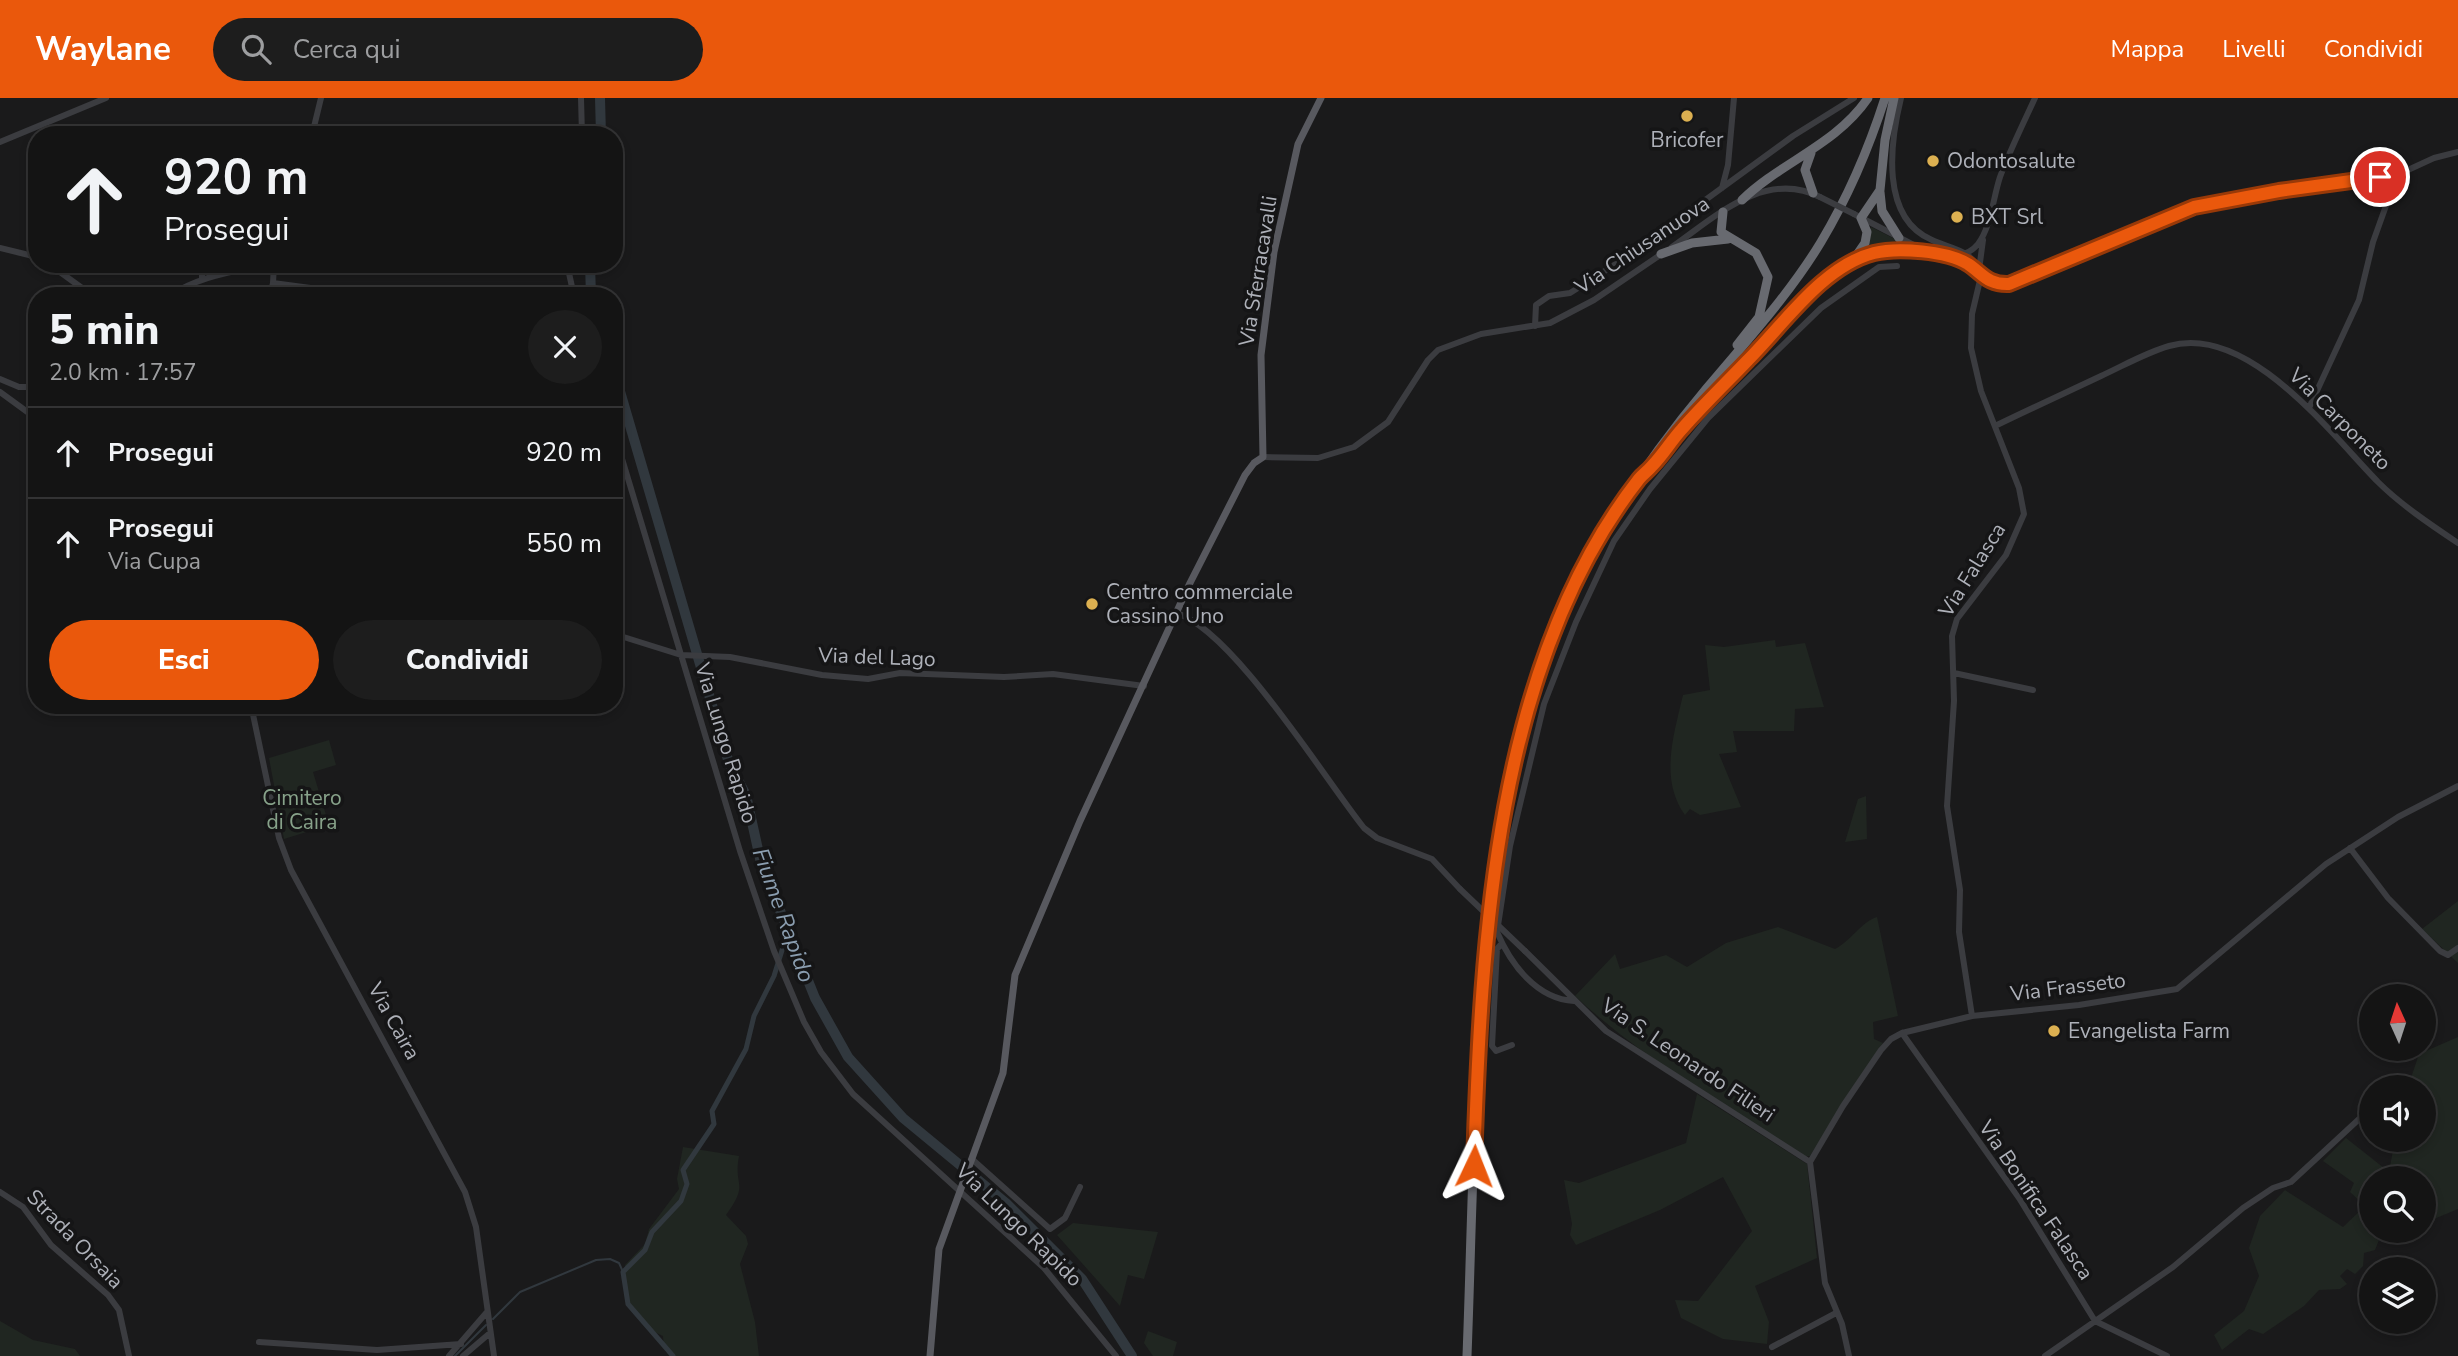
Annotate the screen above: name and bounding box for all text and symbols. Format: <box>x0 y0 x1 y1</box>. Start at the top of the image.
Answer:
search box <box>213 18 703 81</box>
text: Waylane <box>35 27 171 72</box>
icon: search <box>237 30 275 68</box>
text: Cerca qui <box>293 32 401 67</box>
text: Mappa <box>2110 33 2184 65</box>
text: Livelli <box>2222 33 2286 65</box>
text: Condividi <box>2324 33 2423 65</box>
marker: Bricofer <box>1679 108 1695 124</box>
place label: Bricofer <box>1650 126 1724 154</box>
text: 920 m <box>164 144 308 211</box>
place label: Odontosalute <box>1947 147 2076 175</box>
pin <box>2350 147 2410 207</box>
marker: Odontosalute <box>1925 153 1941 169</box>
icon: ahead <box>49 154 140 245</box>
icon: arrive <box>2361 158 2399 196</box>
street label: Via Chiusanuova <box>1568 190 1715 301</box>
street label: Via Sferracavalli <box>1232 194 1284 349</box>
place label: BXT Srl <box>1971 203 2044 231</box>
text: Prosegui <box>164 208 290 251</box>
marker: BXT Srl <box>1949 209 1965 225</box>
text: 5 min <box>49 302 159 359</box>
button: close <box>528 310 602 384</box>
text: 2.0 km · 17:57 <box>49 357 196 388</box>
street label: Via Carponeto <box>2282 361 2397 476</box>
icon: ahead <box>49 434 87 472</box>
text: Prosegui <box>108 435 214 470</box>
text: 920 m <box>526 435 602 470</box>
text: Prosegui <box>108 511 214 546</box>
street label: Via Falasca <box>1931 518 2012 623</box>
icon: ahead <box>49 525 87 563</box>
text: 550 m <box>526 526 602 561</box>
text: Via Cupa <box>108 546 201 577</box>
place label: Centro commerciale Cassino Uno <box>1106 578 1293 630</box>
marker: Centro commerciale Cassino Uno <box>1084 596 1100 612</box>
button: Esci <box>49 620 319 700</box>
button: Condividi <box>333 620 602 700</box>
street label: Via del Lago <box>817 641 936 673</box>
street label: Via Lungo Rapido <box>688 658 764 827</box>
park label: Cimitero di Caira <box>262 784 342 836</box>
water label: Fiume Rapido <box>745 844 822 987</box>
street label: Via Frasseto <box>2008 966 2127 1008</box>
street label: Via Caira <box>361 977 427 1065</box>
north arrow <box>2359 984 2436 1060</box>
map controls <box>2359 984 2436 1334</box>
street label: Via S. Leonardo Filieri <box>1595 991 1780 1129</box>
place label: Evangelista Farm <box>2068 1017 2230 1045</box>
marker: Evangelista Farm <box>2046 1023 2062 1039</box>
button: sound <box>2359 1075 2436 1152</box>
street label: Via Bonifica Falasca <box>1972 1114 2100 1285</box>
position arrow <box>1437 1129 1511 1203</box>
street label: Via Lungo Rapido <box>949 1156 1089 1293</box>
button: search <box>2359 1166 2436 1243</box>
street label: Strada Orsaia <box>20 1183 130 1295</box>
button: layers <box>2359 1257 2436 1334</box>

